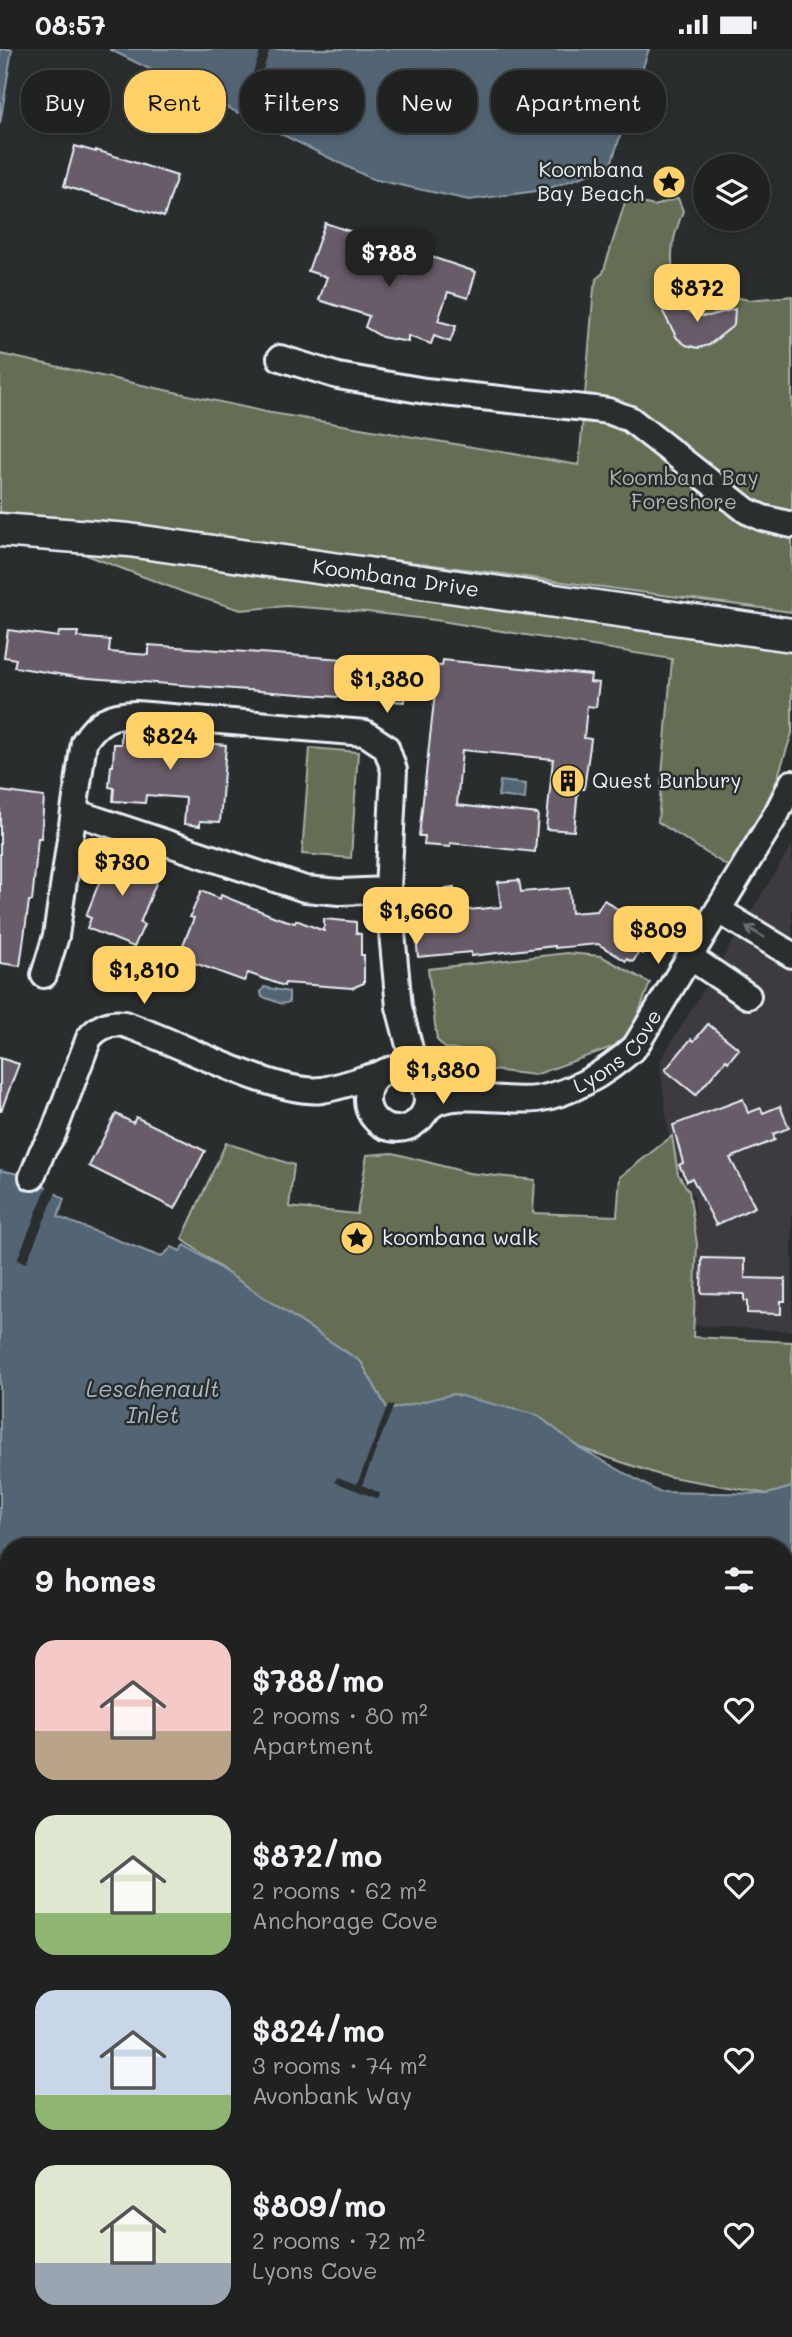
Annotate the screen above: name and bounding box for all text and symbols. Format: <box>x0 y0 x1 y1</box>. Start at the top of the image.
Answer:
text: 08:57 <box>35 8 106 42</box>
chip: Buy <box>21 70 110 133</box>
chip: Rent <box>124 70 226 133</box>
chip: Filters <box>240 70 364 133</box>
chip: New <box>378 70 477 133</box>
chip: Apartment <box>491 70 666 133</box>
map controls <box>693 154 770 231</box>
button: layers <box>693 154 770 231</box>
place label: Koombana Bay Beach <box>537 155 644 206</box>
place icon: Koombana Bay Beach <box>650 163 688 201</box>
pin: $788 <box>348 229 430 289</box>
text: $788 <box>361 237 417 267</box>
pin: $872 <box>656 265 738 324</box>
text: $872 <box>670 272 724 302</box>
park label: Koombana Bay Foreshore <box>609 463 759 514</box>
street label: Koombana Drive <box>311 551 481 602</box>
pin: $1,380 <box>330 655 444 715</box>
text: $1,380 <box>350 663 424 693</box>
pin: $824 <box>129 713 211 772</box>
text: $824 <box>142 720 198 750</box>
building icon: Quest Bunbury <box>549 762 587 800</box>
place label: Quest Bunbury <box>592 766 742 793</box>
pin: $730 <box>81 839 163 898</box>
text: $730 <box>94 846 150 876</box>
pin: $1,660 <box>359 887 473 947</box>
text: $1,660 <box>379 895 453 925</box>
pin: $809 <box>617 907 699 966</box>
text: $809 <box>629 914 687 944</box>
one-way arrow <box>745 925 765 939</box>
pin: $1,810 <box>87 947 201 1006</box>
text: $1,810 <box>109 954 179 984</box>
street label: Lyons Cove <box>568 1004 667 1099</box>
pin: $1,380 <box>386 1047 500 1106</box>
text: $1,380 <box>406 1054 480 1084</box>
place icon: koombana walk <box>338 1219 376 1257</box>
place label: koombana walk <box>382 1223 539 1250</box>
water label: Leschenault Inlet <box>86 1373 220 1429</box>
text: 9 homes <box>35 1560 156 1600</box>
icon: filters <box>720 1561 758 1599</box>
text: $788/mo <box>252 1660 384 1700</box>
icon: home <box>91 1668 175 1752</box>
icon: heart <box>720 1691 758 1729</box>
text: 2 rooms · 80 m² <box>252 1700 428 1730</box>
text: Apartment <box>252 1730 374 1760</box>
text: $872/mo <box>252 1835 382 1875</box>
icon: home <box>91 1843 175 1927</box>
icon: heart <box>720 1866 758 1904</box>
text: 2 rooms · 62 m² <box>252 1875 426 1905</box>
text: Anchorage Cove <box>252 1905 438 1935</box>
text: $824/mo <box>252 2010 384 2050</box>
icon: home <box>91 2018 175 2102</box>
icon: heart <box>720 2041 758 2079</box>
text: 3 rooms · 74 m² <box>252 2050 427 2080</box>
text: Avonbank Way <box>252 2080 412 2110</box>
text: $809/mo <box>252 2185 386 2225</box>
icon: home <box>91 2193 175 2277</box>
icon: heart <box>720 2216 758 2254</box>
text: 2 rooms · 72 m² <box>252 2225 425 2255</box>
text: Lyons Cove <box>252 2255 378 2285</box>

